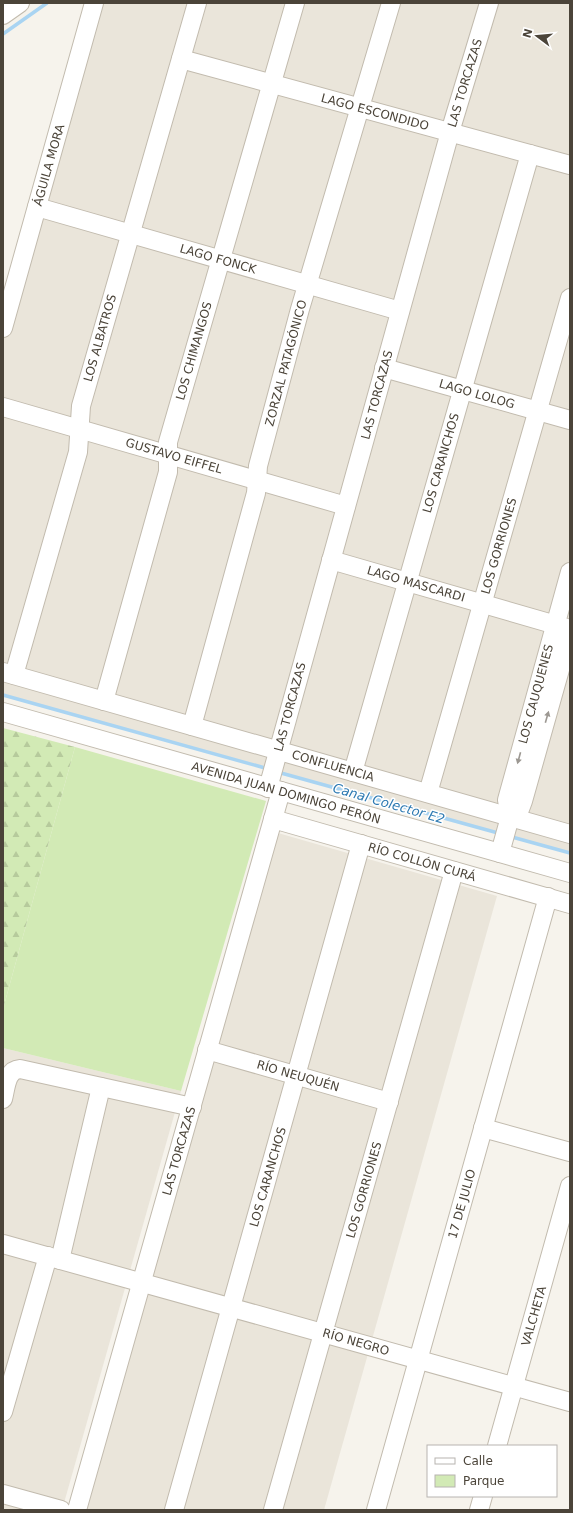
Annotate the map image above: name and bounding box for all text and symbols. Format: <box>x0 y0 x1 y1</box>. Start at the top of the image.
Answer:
north arrow <box>517 16 557 56</box>
text: N <box>520 27 535 40</box>
street label: LAS TORCAZAS <box>445 37 485 129</box>
street label: LAGO ESCONDIDO <box>320 91 430 133</box>
street label: ÁGUILA MORA <box>30 121 68 208</box>
street label: LAGO FONCK <box>178 241 259 277</box>
street label: LOS ALBATROS <box>81 293 119 383</box>
street label: ZORZAL PATAGÓNICO <box>261 298 310 428</box>
street label: LOS CHIMANGOS <box>173 300 215 402</box>
street label: LAS TORCAZAS <box>358 349 396 441</box>
street label: LAGO LOLOG <box>437 376 517 412</box>
street label: LOS CARANCHOS <box>420 411 462 515</box>
street label: GUSTAVO EIFFEL <box>124 435 224 477</box>
street label: LOS GORRIONES <box>479 496 519 596</box>
street label: LAGO MASCARDI <box>365 563 467 605</box>
street label: LOS CAUQUENES <box>516 643 556 745</box>
street label: LAS TORCAZAS <box>271 661 309 753</box>
one-way arrow <box>544 710 550 722</box>
street label: CONFLUENCIA <box>290 748 377 785</box>
one-way arrow <box>515 751 521 764</box>
street label: AVENIDA JUAN DOMINGO PERÓN <box>190 758 382 827</box>
water label: Canal Colector E2 <box>331 780 447 827</box>
street label: RÍO COLLÓN CURÁ <box>367 839 478 884</box>
street label: RÍO NEUQUÉN <box>255 1057 341 1094</box>
street label: LAS TORCAZAS <box>160 1105 198 1197</box>
street label: LOS CARANCHOS <box>247 1125 289 1229</box>
street label: LOS GORRIONES <box>344 1140 384 1240</box>
street label: 17 DE JULIO <box>445 1168 479 1240</box>
street label: VALCHETA <box>519 1284 549 1348</box>
street label: RÍO NEGRO <box>321 1325 391 1358</box>
legend <box>427 1445 557 1497</box>
text: Calle <box>463 1454 493 1468</box>
text: Parque <box>463 1474 504 1488</box>

